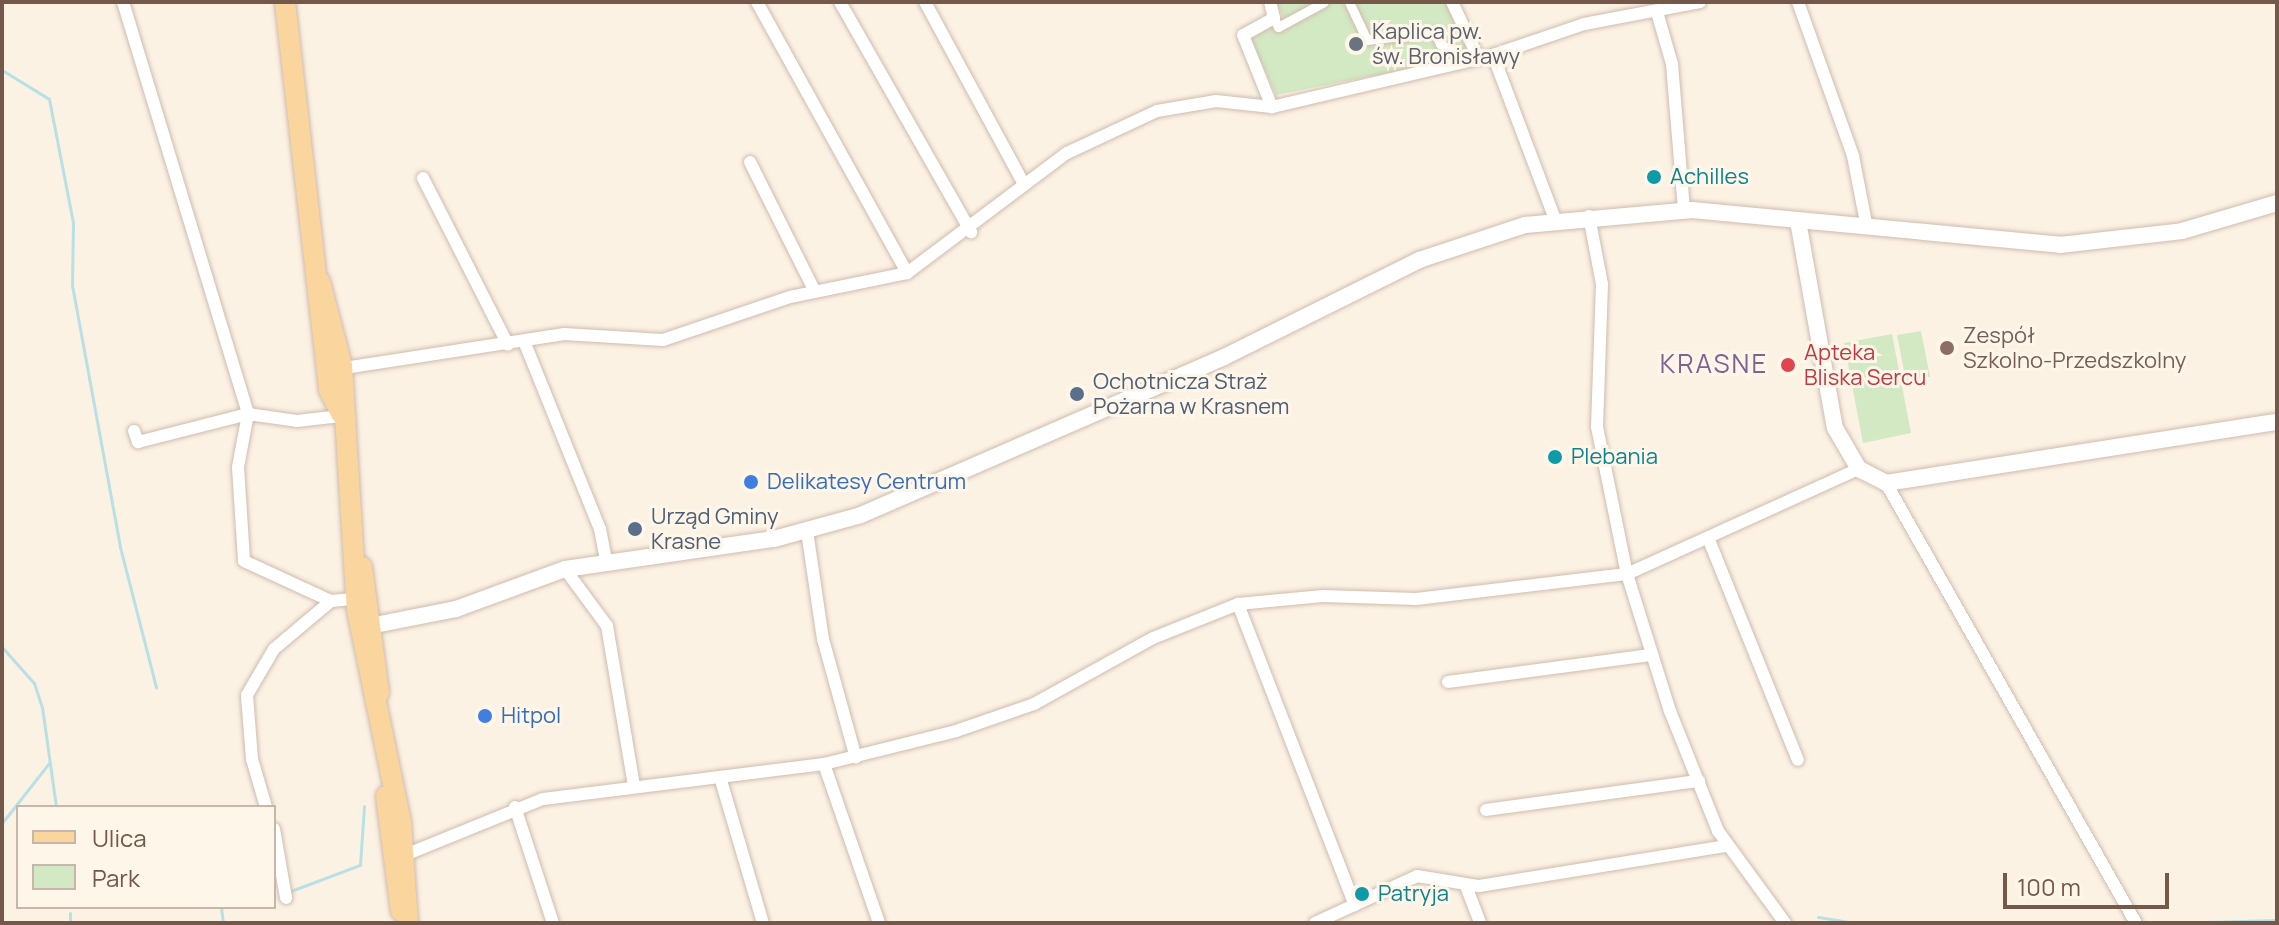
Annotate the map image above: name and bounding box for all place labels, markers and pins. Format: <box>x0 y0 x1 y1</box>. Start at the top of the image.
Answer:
place label: Kaplica pw. św. Bronisławy <box>1372 18 1520 70</box>
marker: Kaplica pw. św. Bronisławy <box>1347 35 1365 53</box>
place label: Achilles <box>1670 164 1749 190</box>
marker: Achilles <box>1645 168 1663 186</box>
place label: Zespół Szkolno-Przedszkolny <box>1963 322 2186 374</box>
place label: Apteka Bliska Sercu <box>1804 339 1926 390</box>
marker: Zespół Szkolno-Przedszkolny <box>1938 339 1956 357</box>
marker: Apteka Bliska Sercu <box>1779 356 1797 374</box>
place label: Ochotnicza Straż Pożarna w Krasnem <box>1093 368 1289 420</box>
marker: Ochotnicza Straż Pożarna w Krasnem <box>1068 385 1086 403</box>
place label: Plebania <box>1571 444 1658 470</box>
marker: Plebania <box>1546 448 1564 466</box>
place label: Delikatesy Centrum <box>767 469 966 495</box>
marker: Delikatesy Centrum <box>742 473 760 491</box>
place label: Urząd Gminy Krasne <box>651 503 779 554</box>
marker: Urząd Gminy Krasne <box>626 520 644 538</box>
place label: Hitpol <box>501 703 561 729</box>
marker: Hitpol <box>476 707 494 725</box>
place label: Patryja <box>1378 881 1449 907</box>
marker: Patryja <box>1353 885 1371 903</box>

